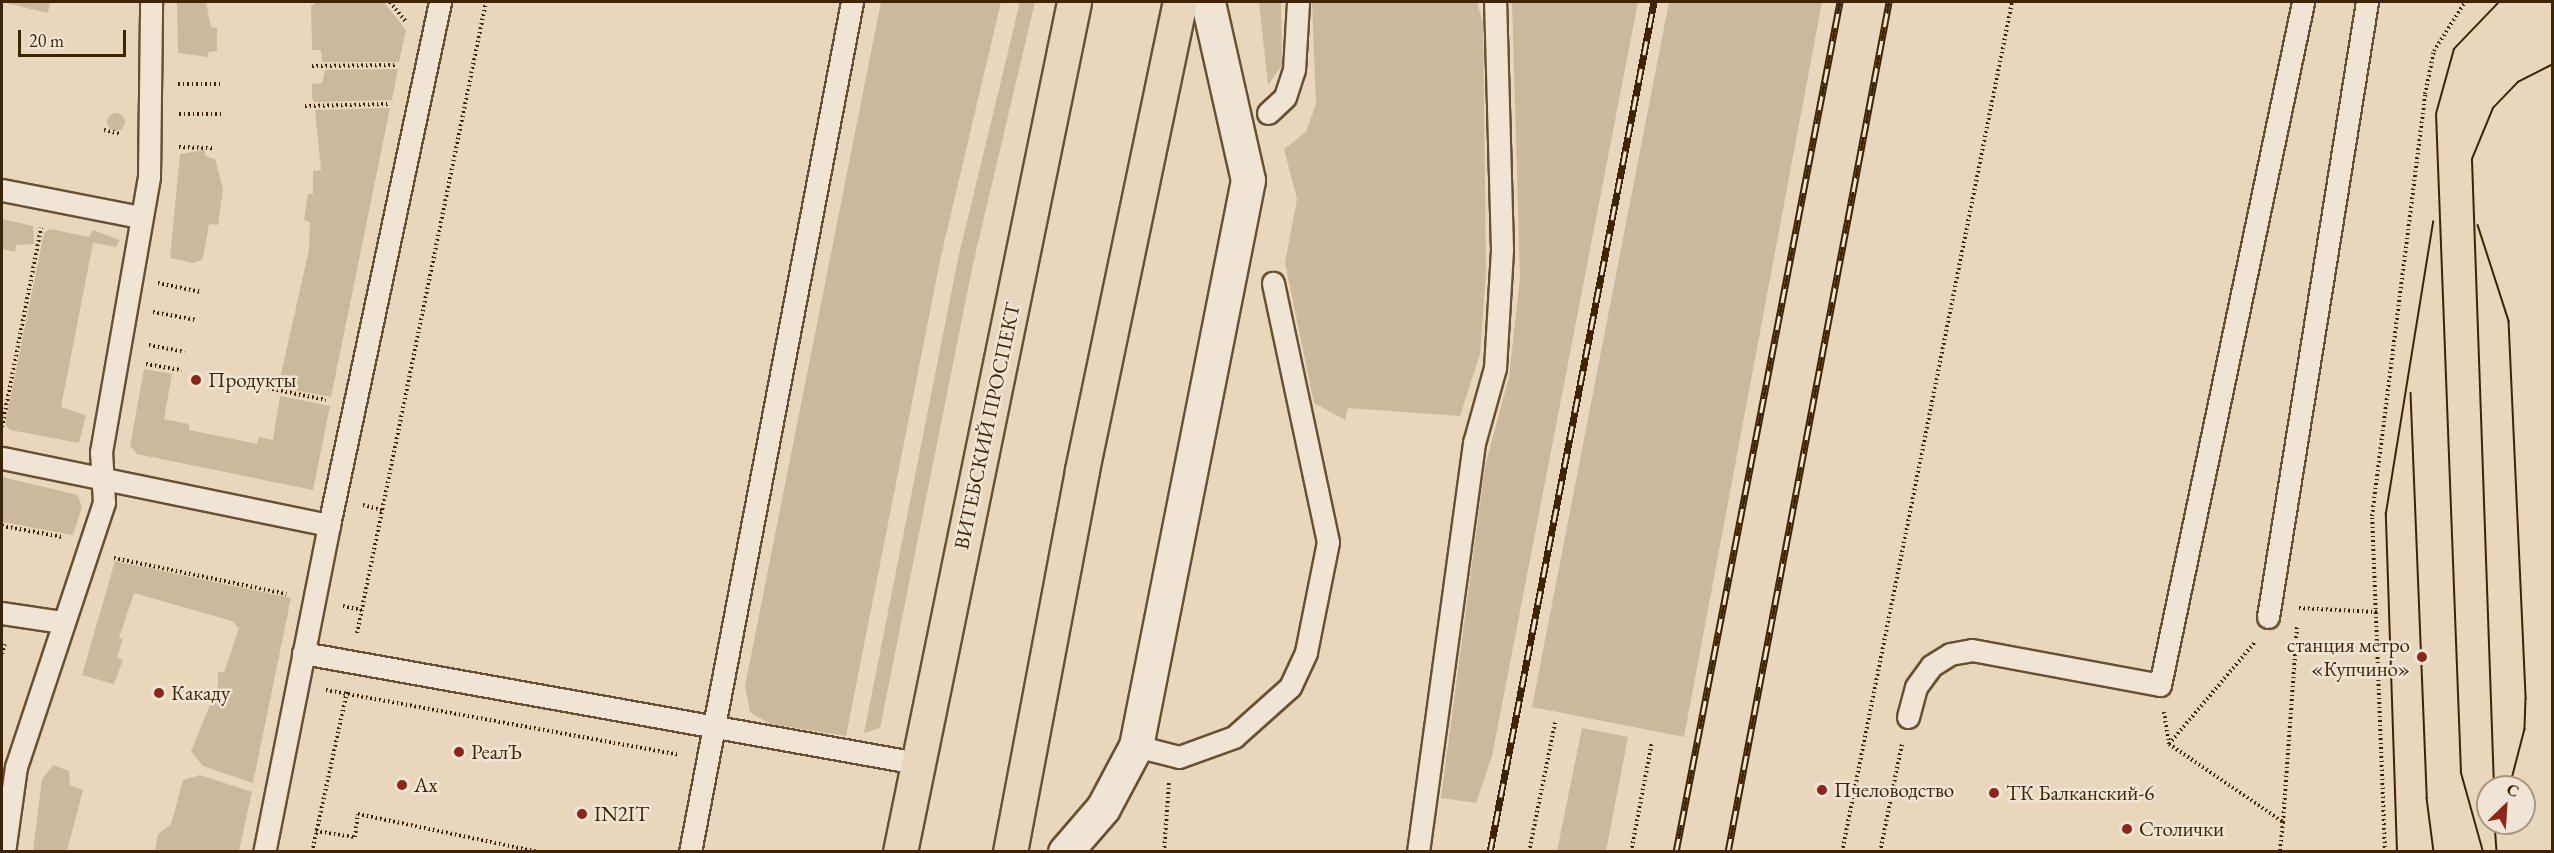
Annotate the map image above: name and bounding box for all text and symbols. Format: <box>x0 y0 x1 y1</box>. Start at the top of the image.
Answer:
scale bar <box>21 18 129 56</box>
text: 20 m <box>29 29 64 52</box>
street label: ВИТЕБСКИЙ ПРОСПЕКТ <box>949 300 1025 552</box>
place label: Продукты <box>208 367 296 393</box>
marker: Продукты <box>189 373 203 387</box>
place label: станция метро «Купчино» <box>2287 632 2410 682</box>
marker: станция метро «Купчино» <box>2415 650 2429 664</box>
place label: Какаду <box>171 680 230 706</box>
marker: Какаду <box>152 686 166 700</box>
place label: РеалЪ <box>471 739 522 765</box>
marker: РеалЪ <box>452 745 466 759</box>
place label: Ах <box>414 772 438 798</box>
north arrow <box>2476 775 2536 835</box>
place label: Пчеловодство <box>1834 777 1954 803</box>
marker: Ах <box>395 778 409 792</box>
text: С <box>2503 778 2523 802</box>
place label: ТК Балканский-6 <box>2006 780 2154 806</box>
marker: Пчеловодство <box>1815 783 1829 797</box>
marker: ТК Балканский-6 <box>1987 786 2001 800</box>
place label: IN2IT <box>594 801 649 827</box>
marker: IN2IT <box>575 807 589 821</box>
place label: Столички <box>2139 816 2224 842</box>
marker: Столички <box>2120 822 2134 836</box>

